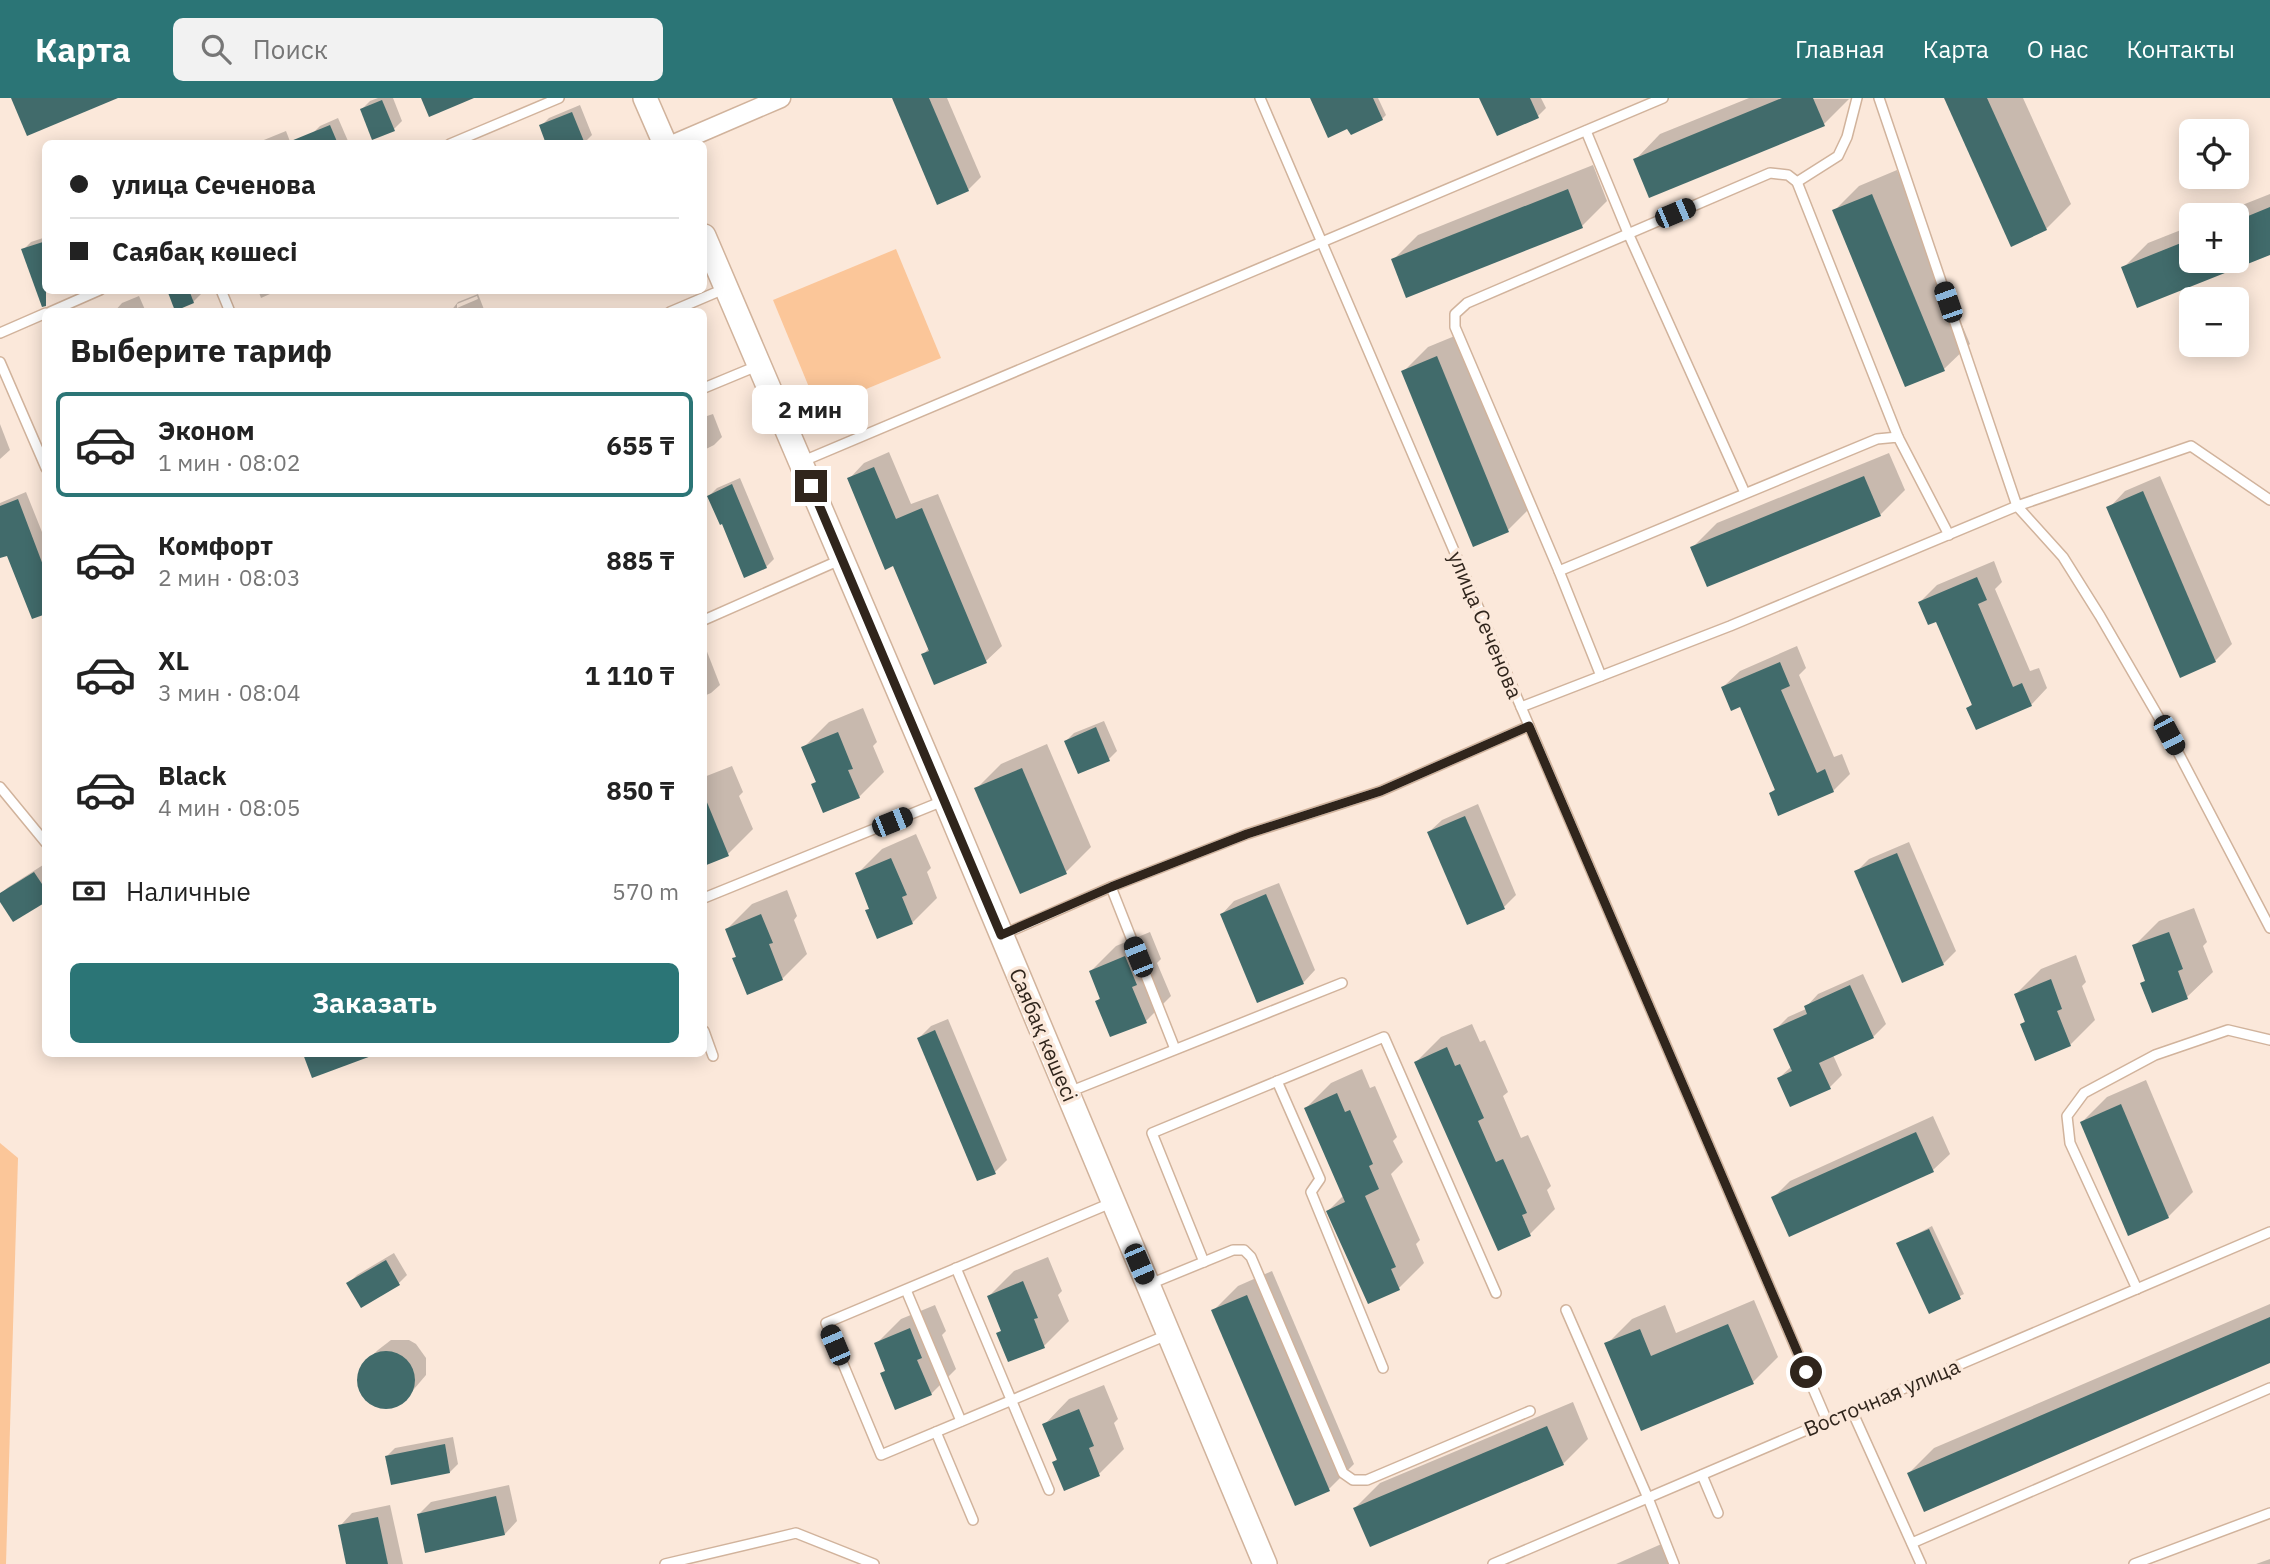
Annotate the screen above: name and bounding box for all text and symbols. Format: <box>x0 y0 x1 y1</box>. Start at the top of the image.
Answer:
search box <box>173 18 663 81</box>
text: Карта <box>35 28 131 71</box>
icon: search <box>197 30 235 68</box>
text: Поиск <box>253 32 328 66</box>
text: Главная <box>1795 33 1885 65</box>
text: Карта <box>1923 33 1989 65</box>
text: О нас <box>2027 33 2088 65</box>
text: Контакты <box>2126 33 2235 65</box>
map controls <box>2179 119 2249 357</box>
button: locate <box>2179 119 2249 189</box>
text: улица Сеченова <box>112 167 316 201</box>
car <box>1652 195 1699 231</box>
button: + <box>2179 203 2249 273</box>
text: Саябақ көшесі <box>112 234 297 268</box>
car <box>1932 279 1965 325</box>
button: − <box>2179 287 2249 357</box>
text: Выберите тариф <box>70 329 332 371</box>
callout: 2 мин <box>753 384 869 434</box>
text: 2 мин <box>778 394 842 424</box>
icon: car <box>74 413 137 476</box>
text: Эконом <box>158 413 255 447</box>
text: 655 ₸ <box>606 428 675 462</box>
text: 1 мин · 08:02 <box>158 447 301 477</box>
route end <box>795 470 827 502</box>
icon: car <box>74 528 137 591</box>
text: Комфорт <box>158 528 273 562</box>
text: 885 ₸ <box>606 543 675 577</box>
street label: улица Сеченова <box>1442 547 1530 703</box>
text: 2 мин · 08:03 <box>158 562 301 592</box>
icon: car <box>74 643 137 706</box>
text: XL <box>158 643 189 677</box>
text: 1 110 ₸ <box>585 658 675 692</box>
text: 3 мин · 08:04 <box>158 677 301 707</box>
car <box>2150 712 2189 758</box>
icon: car <box>74 758 137 821</box>
text: Black <box>158 758 226 792</box>
text: 850 ₸ <box>606 773 675 807</box>
text: 4 мин · 08:05 <box>158 792 301 822</box>
car <box>869 804 916 840</box>
icon: cash <box>70 872 108 910</box>
text: Наличные <box>126 874 251 908</box>
text: 570 m <box>612 876 679 906</box>
car <box>1121 934 1156 980</box>
button: Заказать <box>70 963 679 1043</box>
street label: Саябақ көшесі <box>1003 964 1085 1106</box>
car <box>1122 1241 1157 1287</box>
car <box>818 1322 853 1368</box>
street label: Восточная улица <box>1799 1352 1964 1443</box>
route start <box>1790 1356 1822 1388</box>

